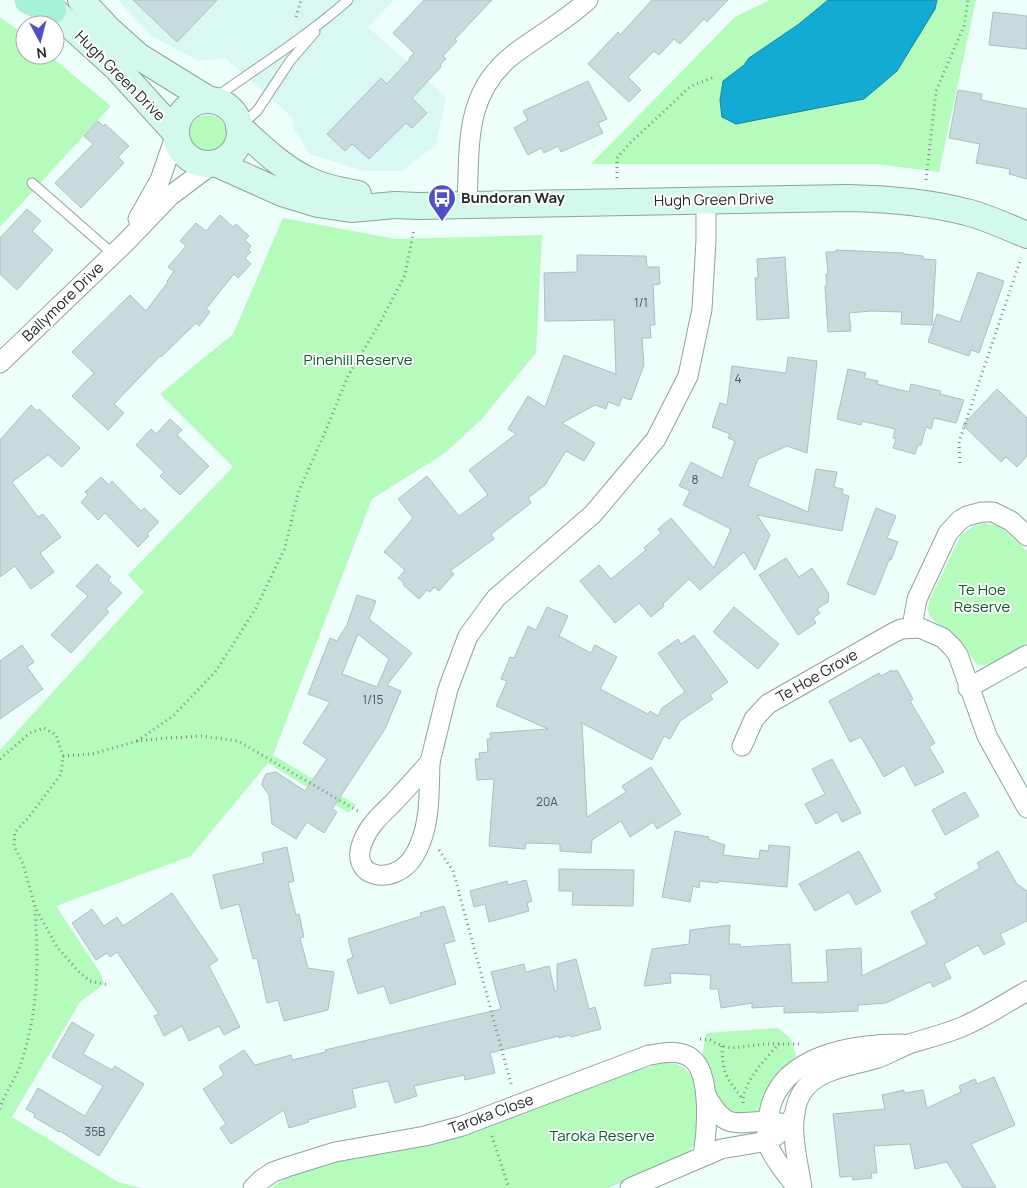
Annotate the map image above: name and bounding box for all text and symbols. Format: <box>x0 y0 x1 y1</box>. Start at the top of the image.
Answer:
north arrow <box>15 15 65 65</box>
street label: Hugh Green Drive <box>70 26 170 126</box>
text: N <box>35 43 48 63</box>
bus stop icon: Bundoran Way <box>427 183 457 222</box>
place label: Bundoran Way <box>461 187 566 208</box>
street label: Hugh Green Drive <box>654 188 774 211</box>
street label: Ballymore Drive <box>17 257 108 346</box>
house number: 1/1 <box>634 294 648 311</box>
park label: Pinehill Reserve <box>304 349 413 370</box>
house number: 4 <box>734 370 742 387</box>
house number: 8 <box>692 471 699 488</box>
park label: Te Hoe Reserve <box>954 579 1010 617</box>
street label: Te Hoe Grove <box>772 644 862 707</box>
house number: 1/15 <box>363 691 384 708</box>
house number: 20A <box>536 793 558 810</box>
street label: Taroka Close <box>446 1088 536 1139</box>
house number: 35B <box>85 1123 105 1140</box>
park label: Taroka Reserve <box>549 1125 655 1146</box>

